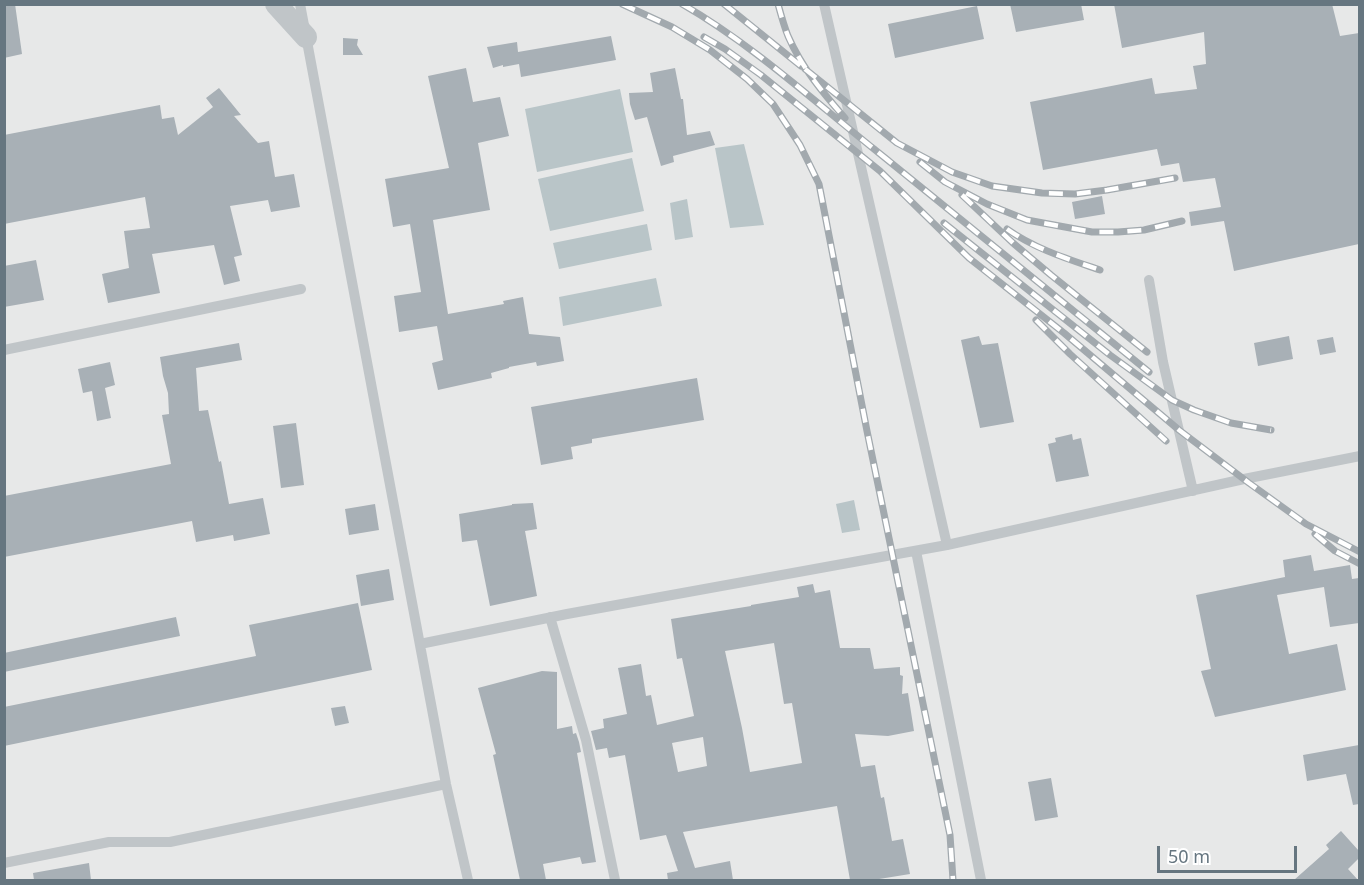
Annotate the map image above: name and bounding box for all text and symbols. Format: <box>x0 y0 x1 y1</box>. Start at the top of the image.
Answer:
scale bar <box>1160 834 1300 872</box>
text: 50 m <box>1168 844 1210 868</box>

